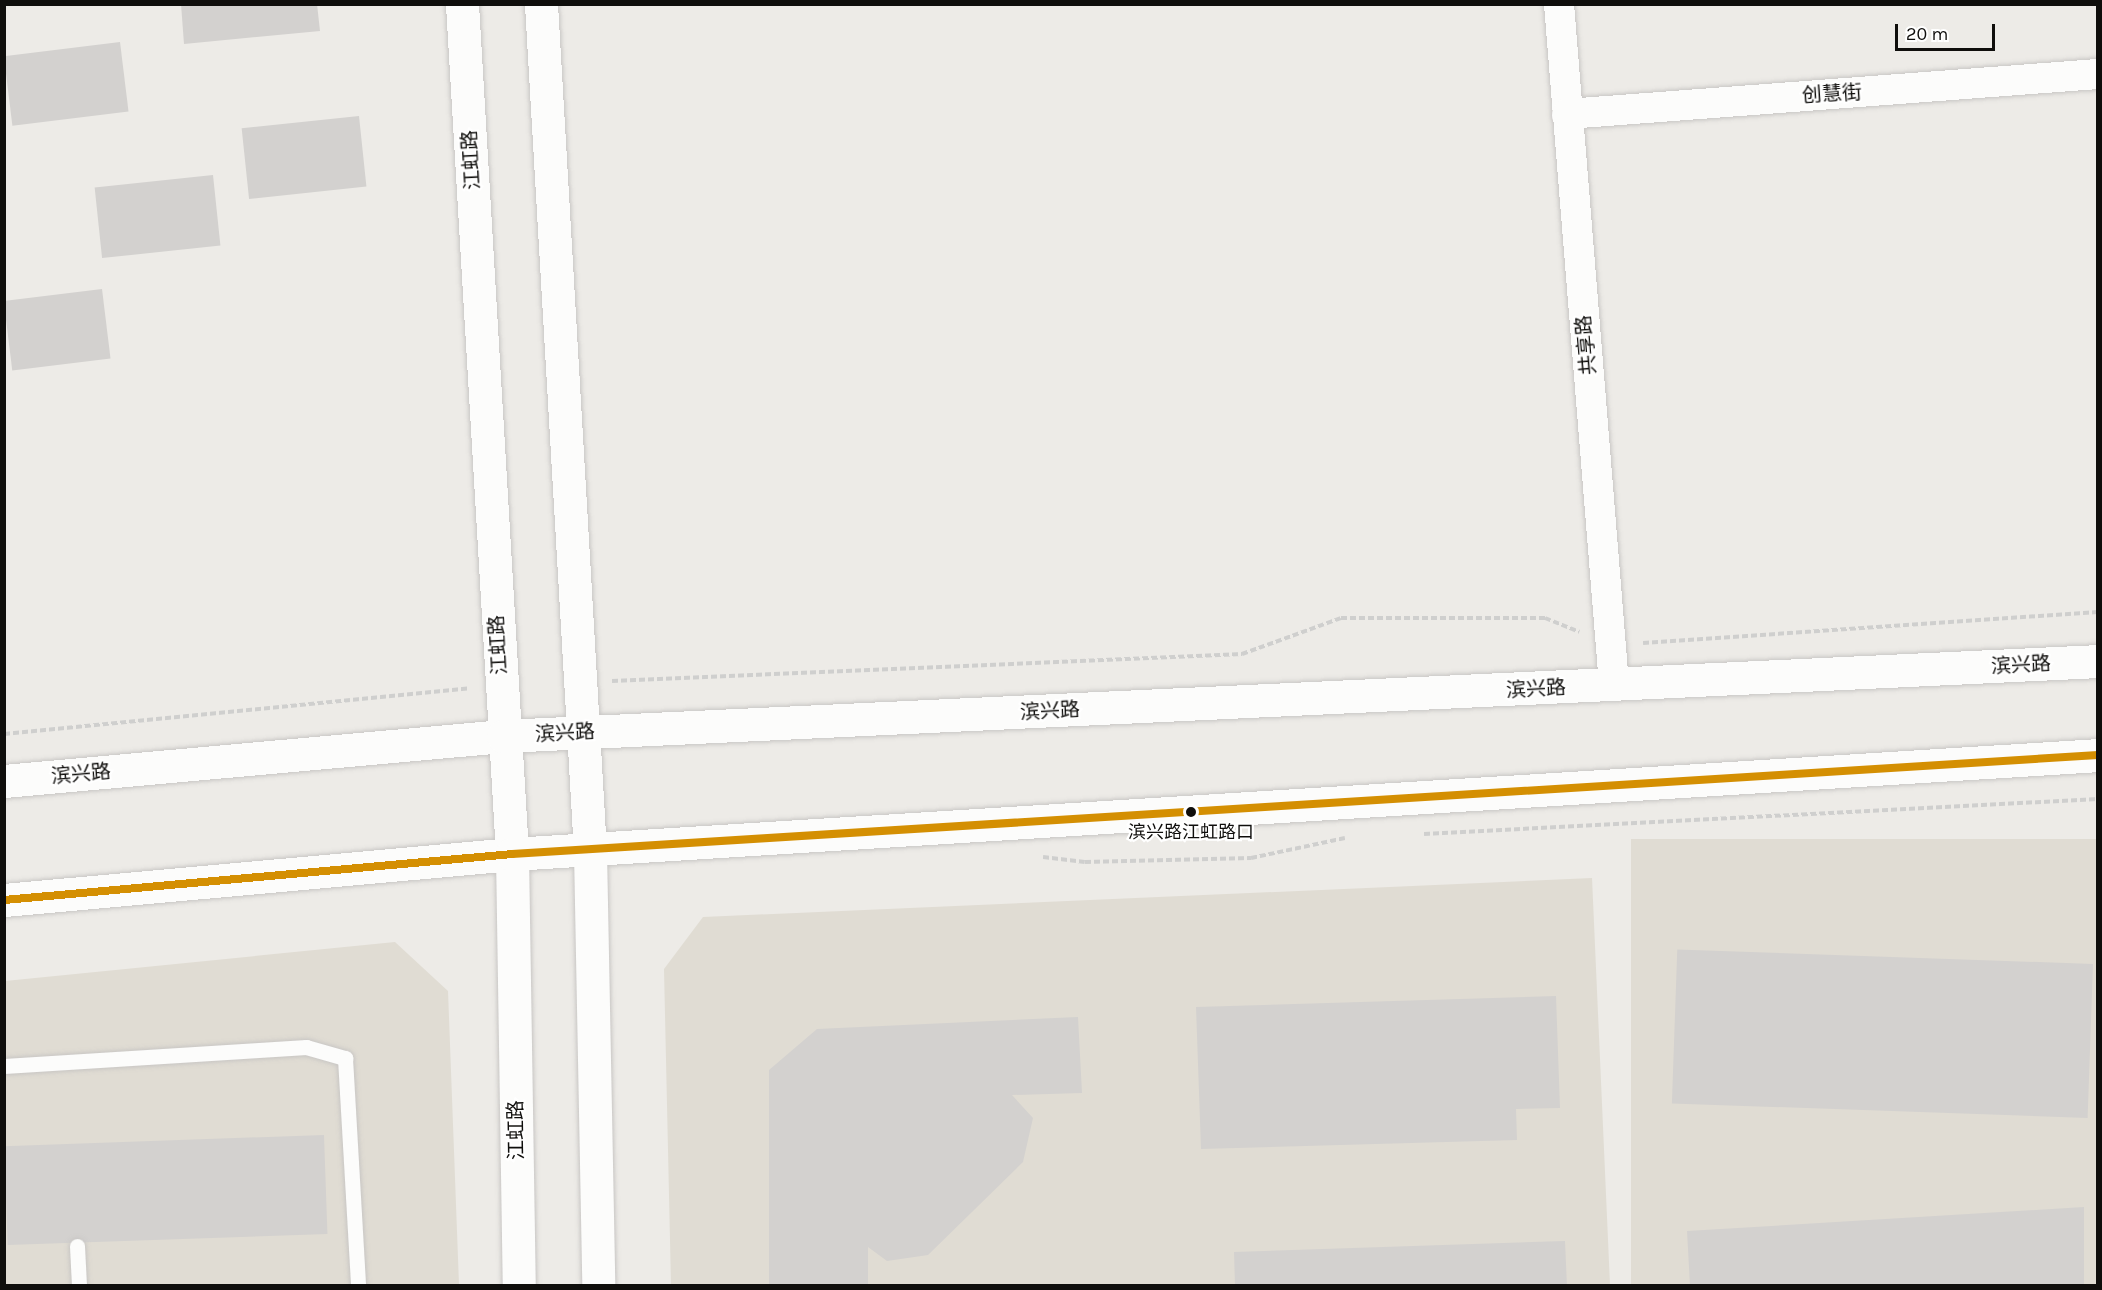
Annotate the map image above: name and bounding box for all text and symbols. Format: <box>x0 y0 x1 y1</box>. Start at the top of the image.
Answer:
scale bar <box>1898 12 1998 50</box>
text: 20 m <box>1906 23 1948 45</box>
street label: 创慧街 <box>1801 80 1863 108</box>
street label: 江虹路 <box>457 129 485 191</box>
street label: 共享路 <box>1571 314 1601 376</box>
street label: 江虹路 <box>484 614 512 676</box>
street label: 滨兴路 <box>1990 651 2052 679</box>
street label: 滨兴路 <box>1505 675 1567 703</box>
street label: 滨兴路 <box>1019 697 1081 725</box>
street label: 滨兴路 <box>534 719 596 747</box>
street label: 滨兴路 <box>50 759 112 789</box>
marker: 滨兴路江虹路口 <box>1185 806 1197 818</box>
place label: 滨兴路江虹路口 <box>1128 821 1254 843</box>
street label: 江虹路 <box>503 1100 529 1160</box>

